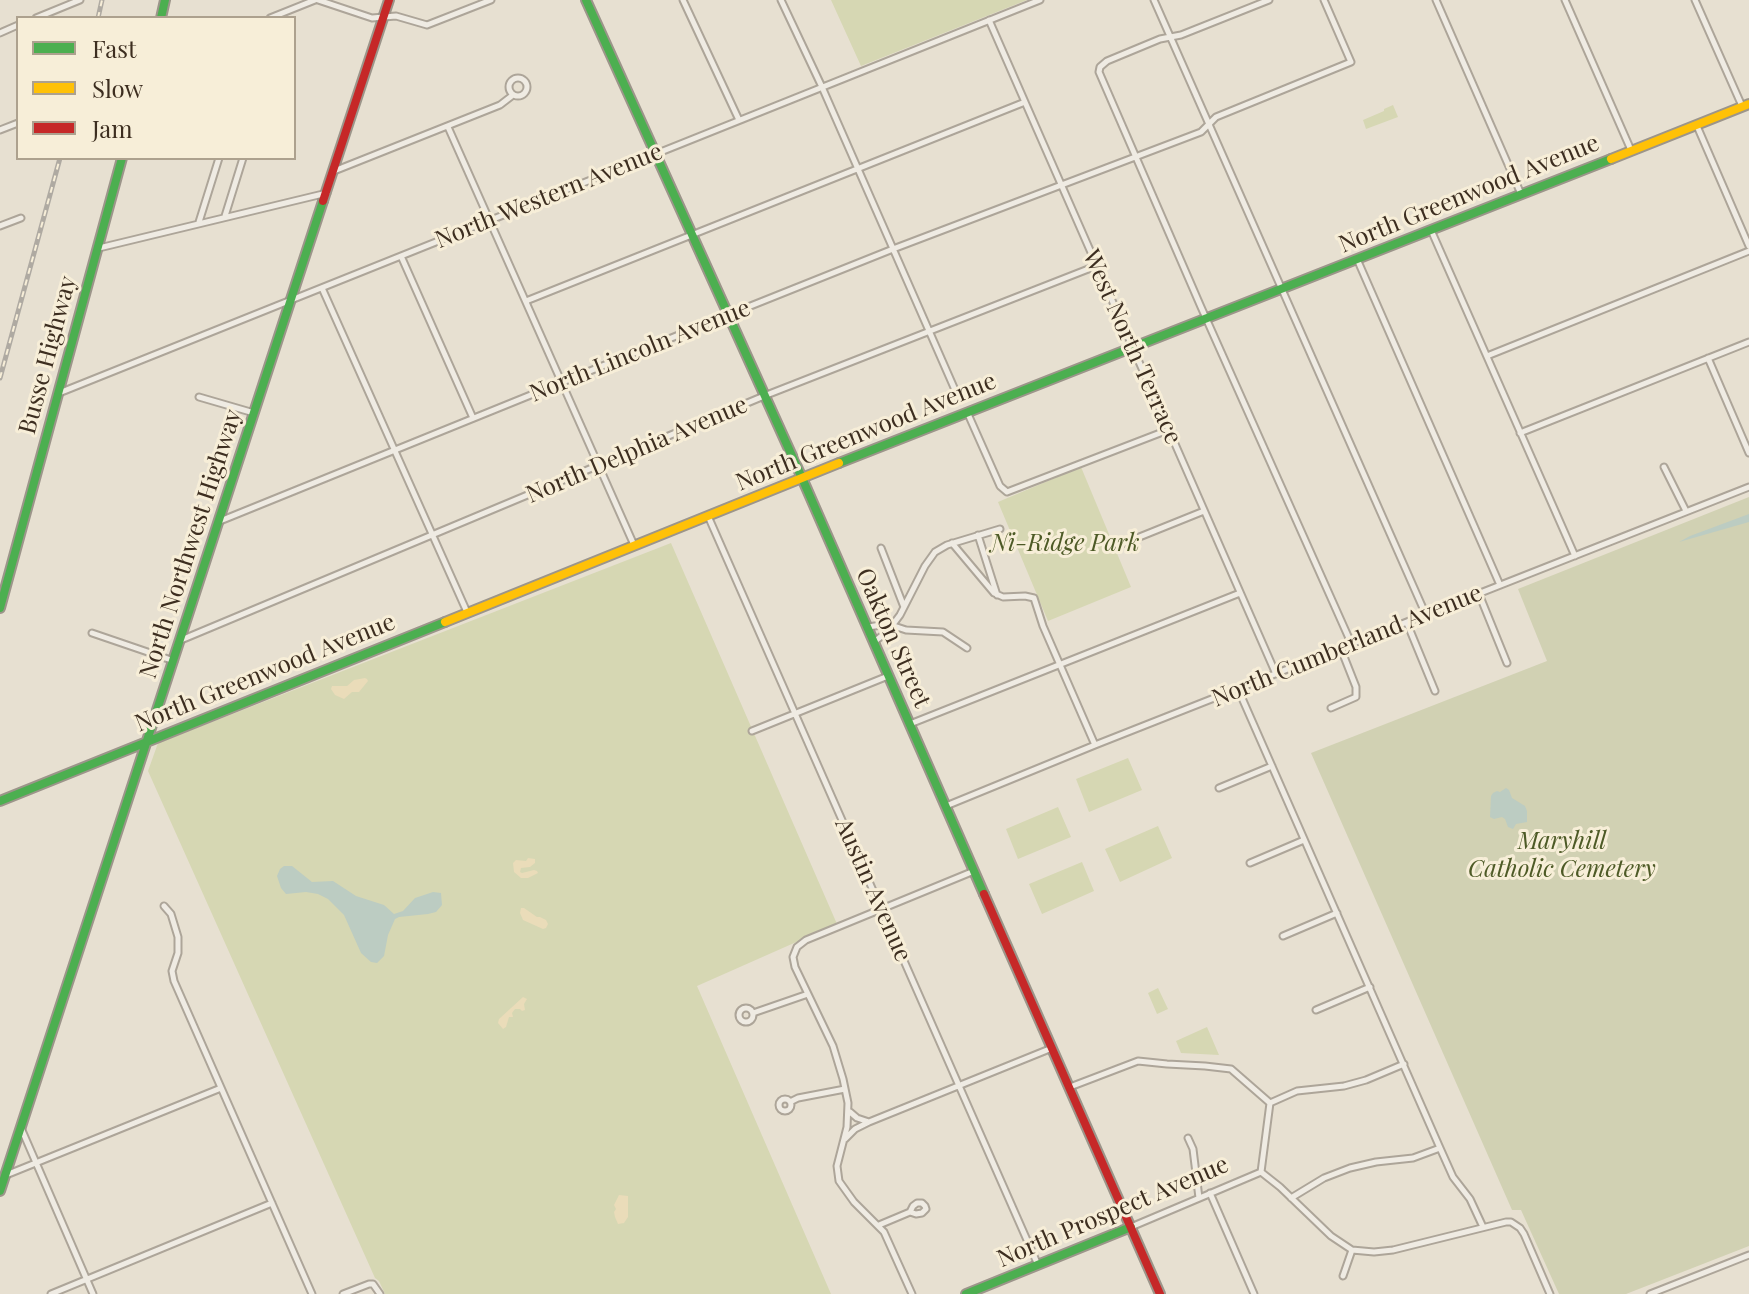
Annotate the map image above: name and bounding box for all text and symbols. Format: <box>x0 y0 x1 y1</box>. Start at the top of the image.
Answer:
legend <box>16 16 296 160</box>
text: Fast <box>92 32 137 64</box>
text: Slow <box>92 72 143 104</box>
text: Jam <box>92 112 133 144</box>
street label: North Greenwood Avenue <box>1335 129 1603 259</box>
street label: North Western Avenue <box>431 137 667 255</box>
street label: West North Terrace <box>1076 245 1188 449</box>
street label: Busse Highway <box>13 273 83 437</box>
street label: North Lincoln Avenue <box>526 294 754 408</box>
street label: North Greenwood Avenue <box>732 367 1000 497</box>
street label: North Delphia Avenue <box>522 390 752 510</box>
street label: North Northwest Highway <box>134 406 248 682</box>
park label: Ni-Ridge Park <box>990 530 1140 558</box>
street label: Oakton Street <box>849 564 937 712</box>
street label: North Cumberland Avenue <box>1208 579 1486 713</box>
street label: North Greenwood Avenue <box>131 608 399 738</box>
street label: Austin Avenue <box>829 814 917 966</box>
park label: Maryhill Catholic Cemetery <box>1468 828 1656 884</box>
street label: North Prospect Avenue <box>993 1150 1233 1274</box>

